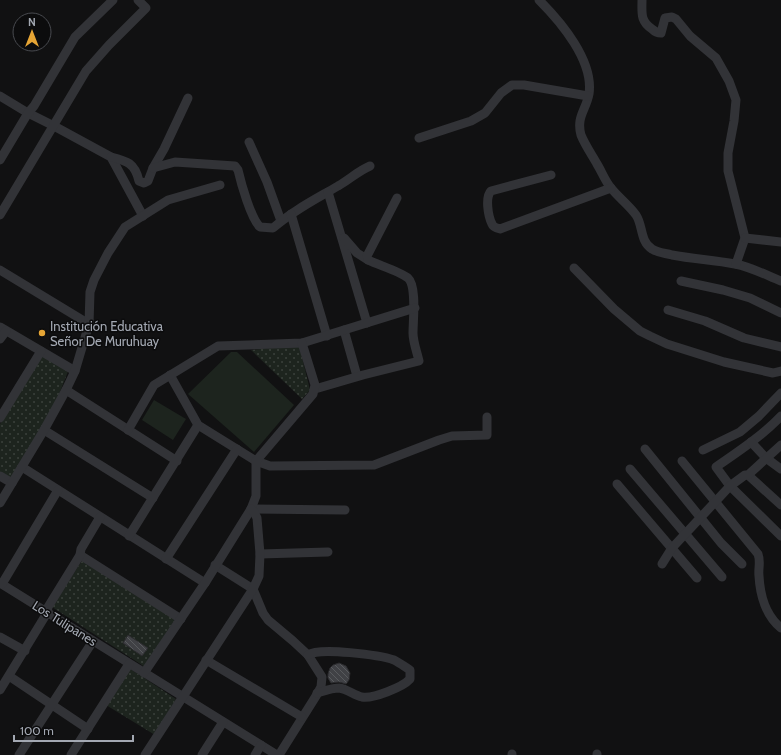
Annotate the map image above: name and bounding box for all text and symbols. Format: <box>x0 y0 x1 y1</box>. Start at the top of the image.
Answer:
north arrow <box>12 12 52 52</box>
text: N <box>28 15 36 29</box>
place label: Institución Educativa Señor De Muruhuay <box>50 318 164 349</box>
marker: Institución Educativa Señor De Muruhuay <box>37 328 47 338</box>
street label: Los Tulipanes <box>30 597 101 649</box>
scale bar <box>14 717 133 743</box>
text: 100 m <box>20 723 54 738</box>

